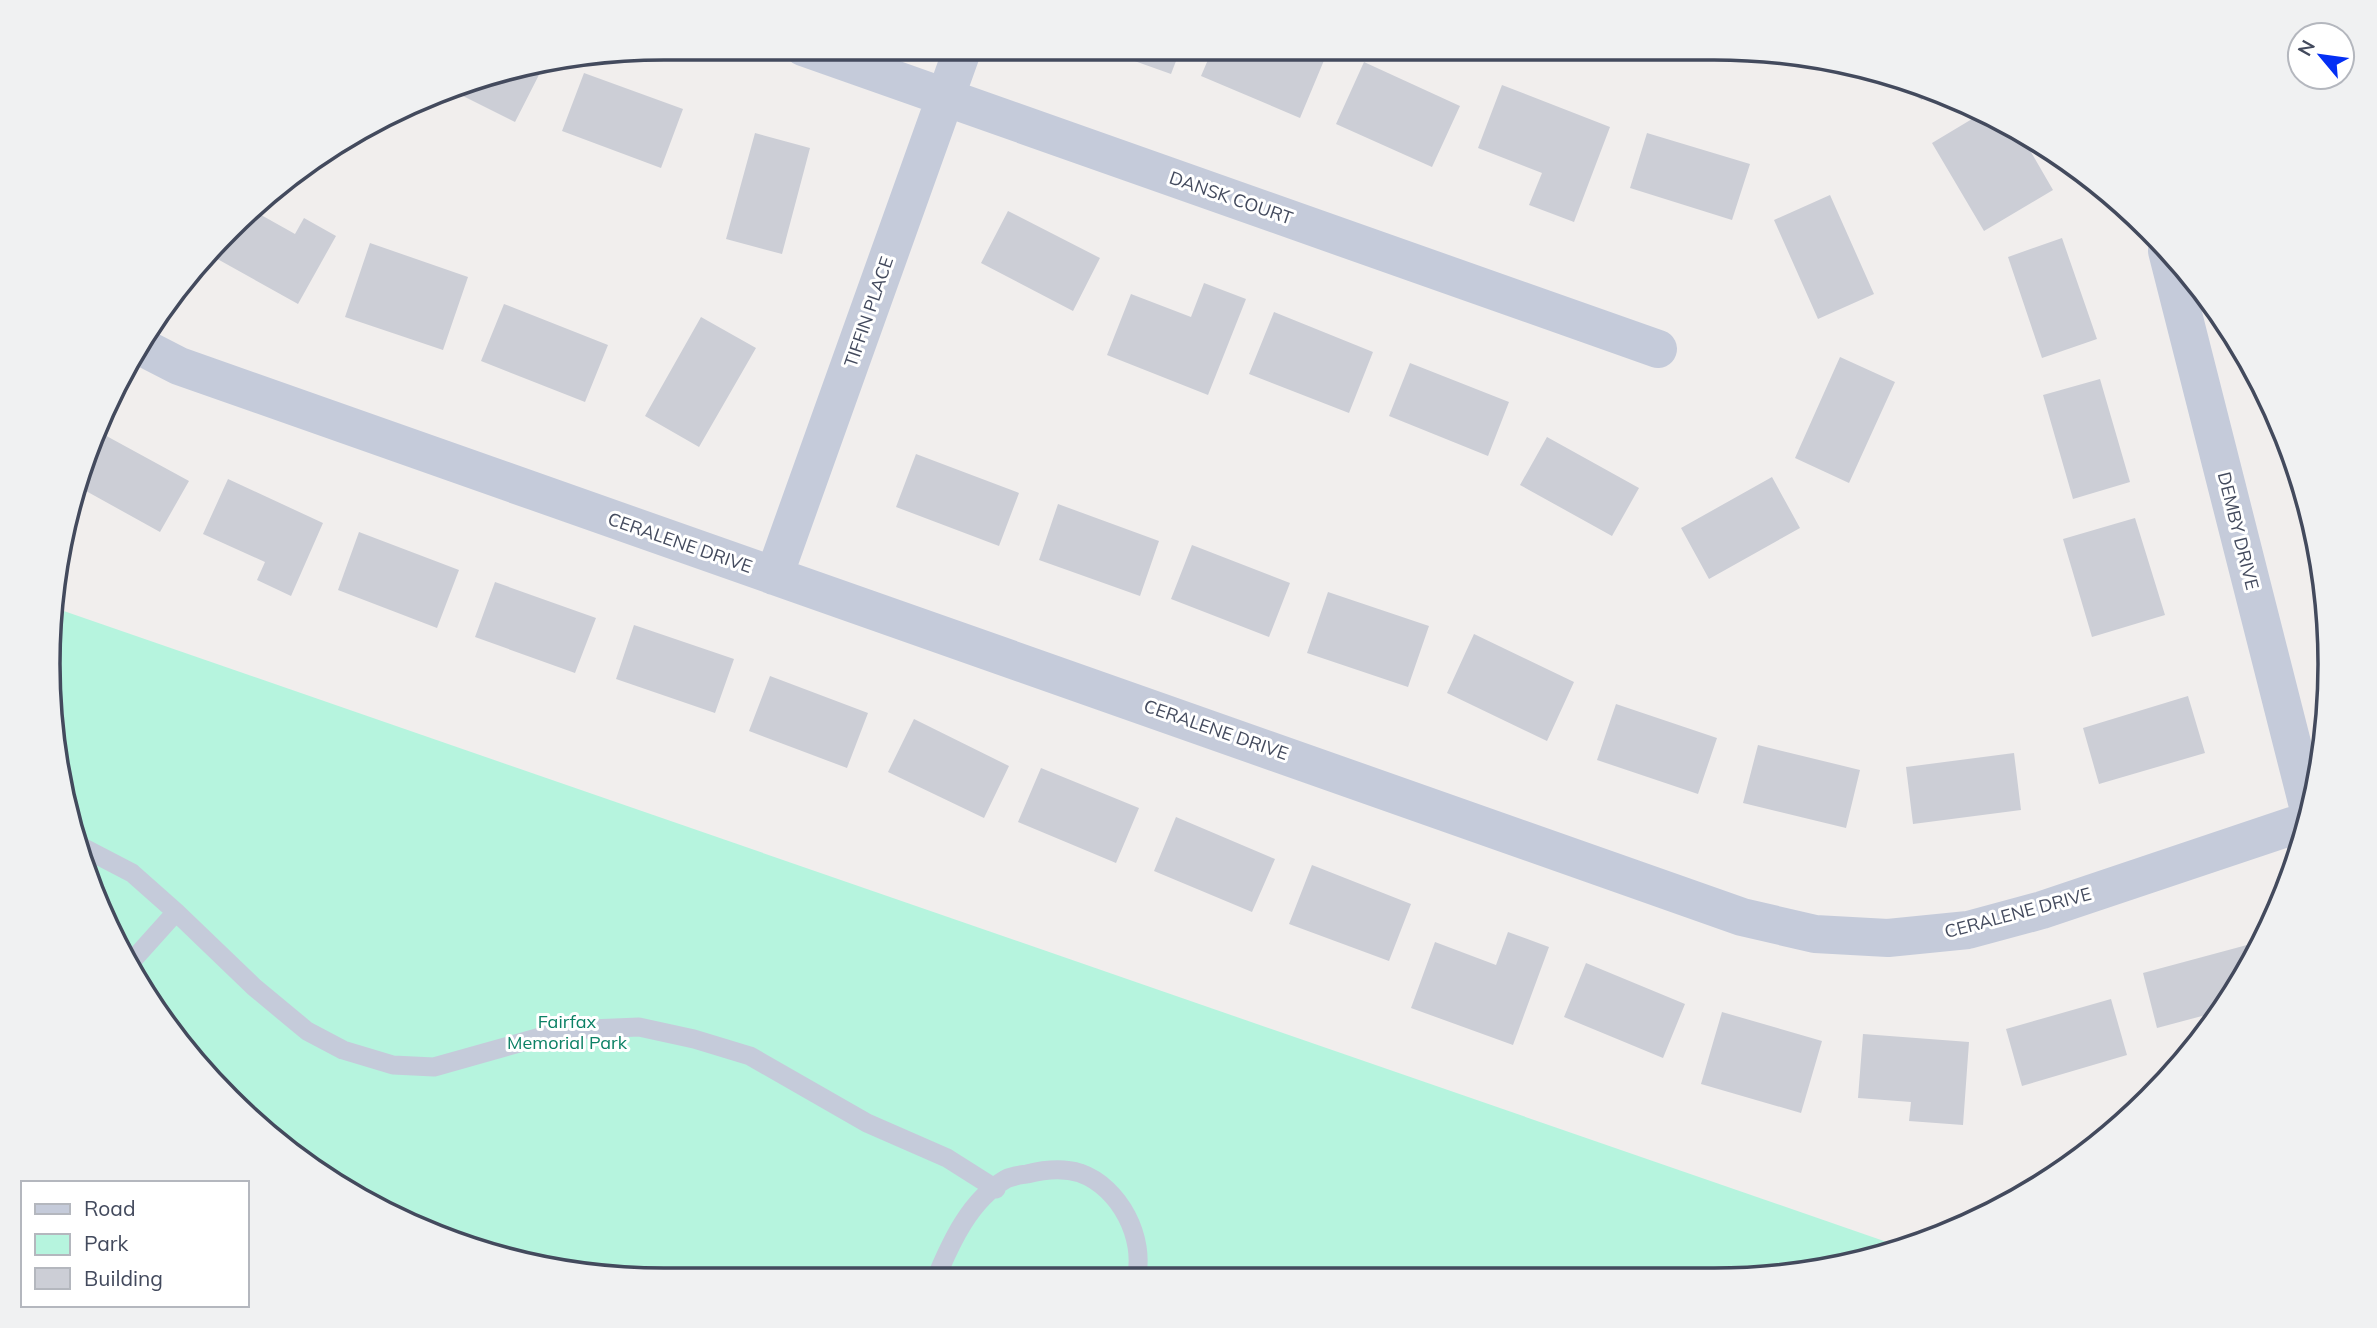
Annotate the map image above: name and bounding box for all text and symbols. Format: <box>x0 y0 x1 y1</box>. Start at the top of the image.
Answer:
north arrow <box>2286 21 2356 91</box>
text: N <box>2292 36 2320 60</box>
street label: DANSK COURT <box>1166 166 1296 229</box>
street label: TIFFIN PLACE <box>839 253 898 370</box>
street label: DEMBY DRIVE <box>2213 469 2264 592</box>
street label: CERALENE DRIVE <box>605 507 755 578</box>
street label: CERALENE DRIVE <box>1141 694 1291 765</box>
street label: CERALENE DRIVE <box>1942 882 2094 943</box>
park label: Fairfax Memorial Park <box>507 1010 628 1054</box>
legend <box>21 1181 248 1307</box>
text: Road <box>84 1195 135 1221</box>
text: Park <box>84 1230 128 1256</box>
text: Building <box>84 1265 163 1291</box>

